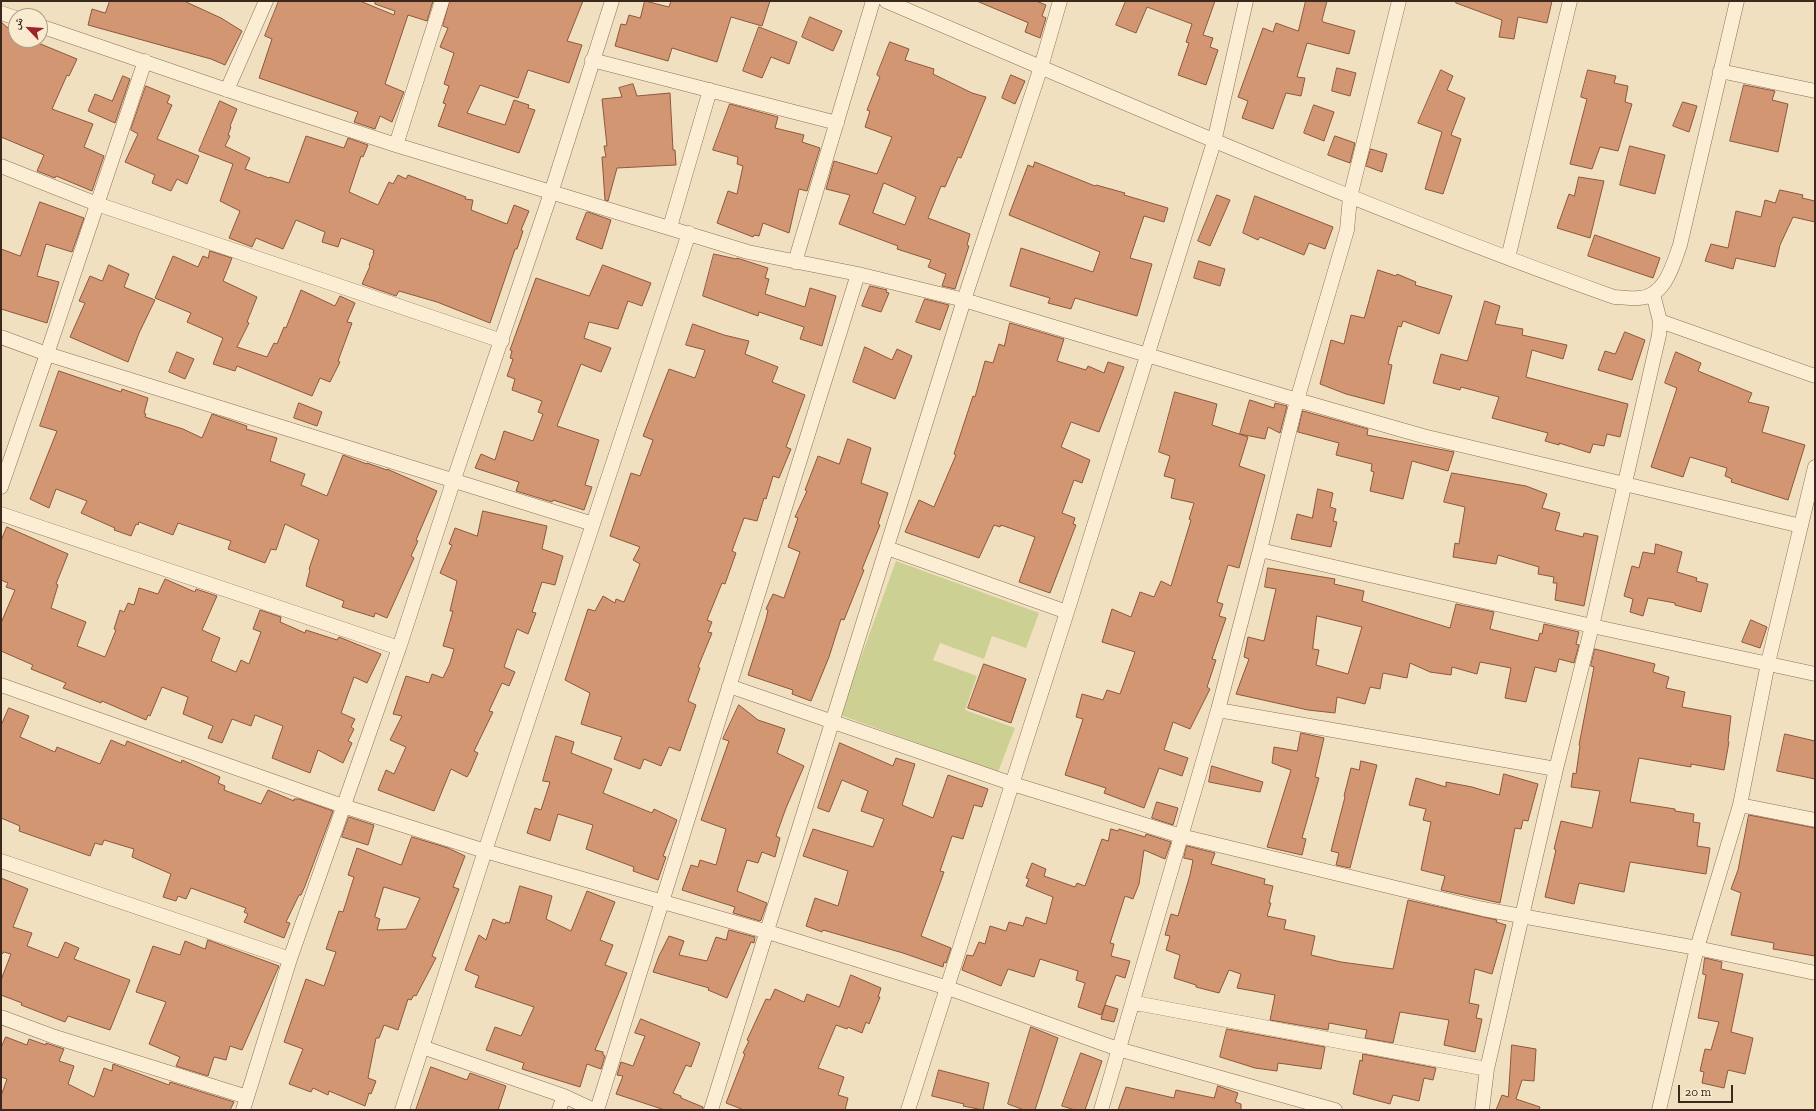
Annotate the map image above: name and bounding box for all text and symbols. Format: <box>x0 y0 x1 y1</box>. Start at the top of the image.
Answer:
north arrow <box>8 8 48 48</box>
text: ش <box>9 15 26 31</box>
scale bar <box>1680 1077 1735 1103</box>
text: 20 m <box>1685 1085 1711 1099</box>

